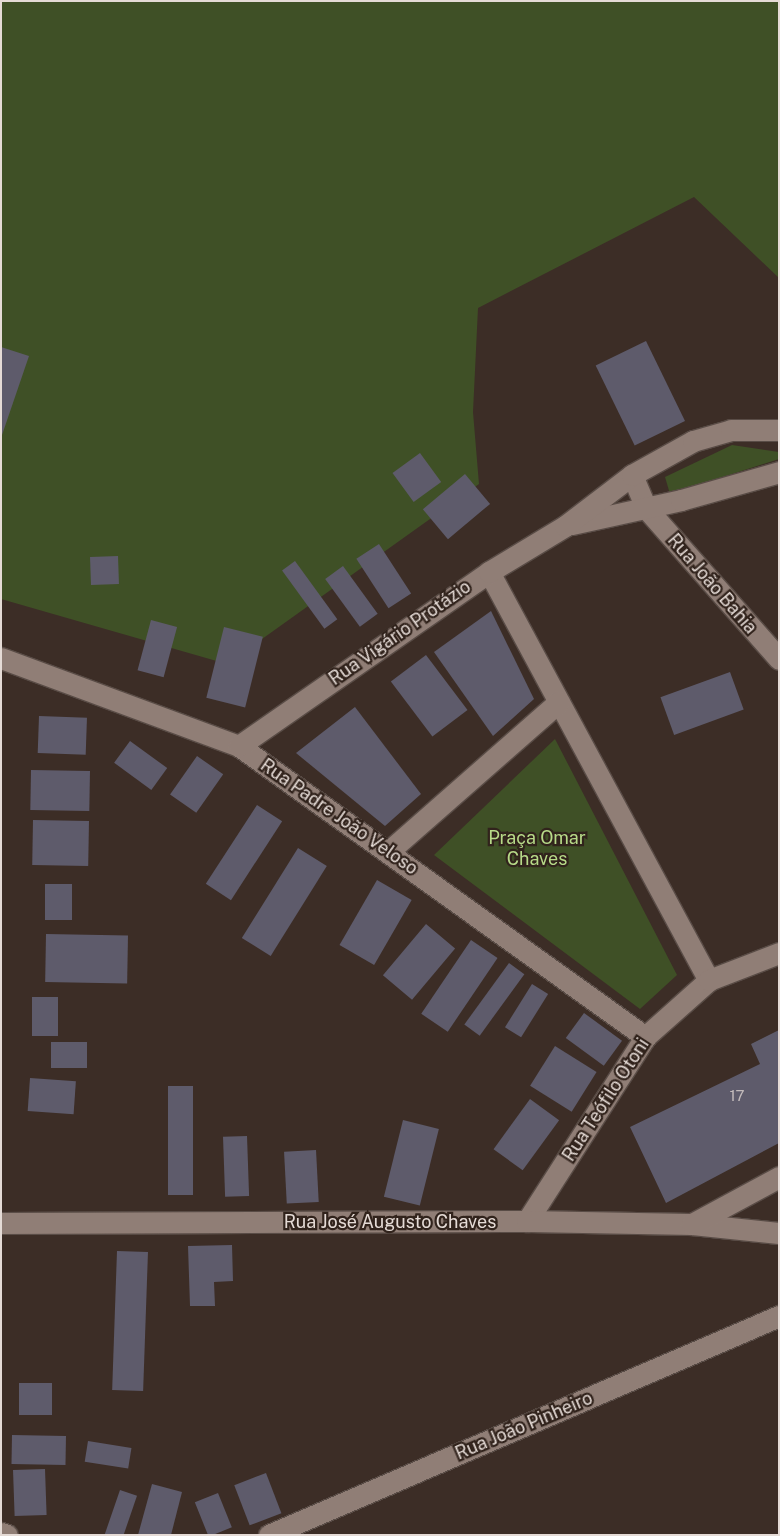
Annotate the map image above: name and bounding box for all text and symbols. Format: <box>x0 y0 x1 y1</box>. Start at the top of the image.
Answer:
street label: Rua João Bahia <box>663 530 761 638</box>
street label: Rua Vigário Protázio <box>325 576 475 690</box>
street label: Rua Padre João Veloso <box>256 754 422 880</box>
park label: Praça Omar Chaves <box>488 828 586 871</box>
street label: Rua Teófilo Otoni <box>558 1034 654 1166</box>
house number: 17 <box>729 1087 745 1105</box>
street label: Rua José Augusto Chaves <box>284 1211 496 1233</box>
street label: Rua João Pinheiro <box>452 1387 596 1465</box>

